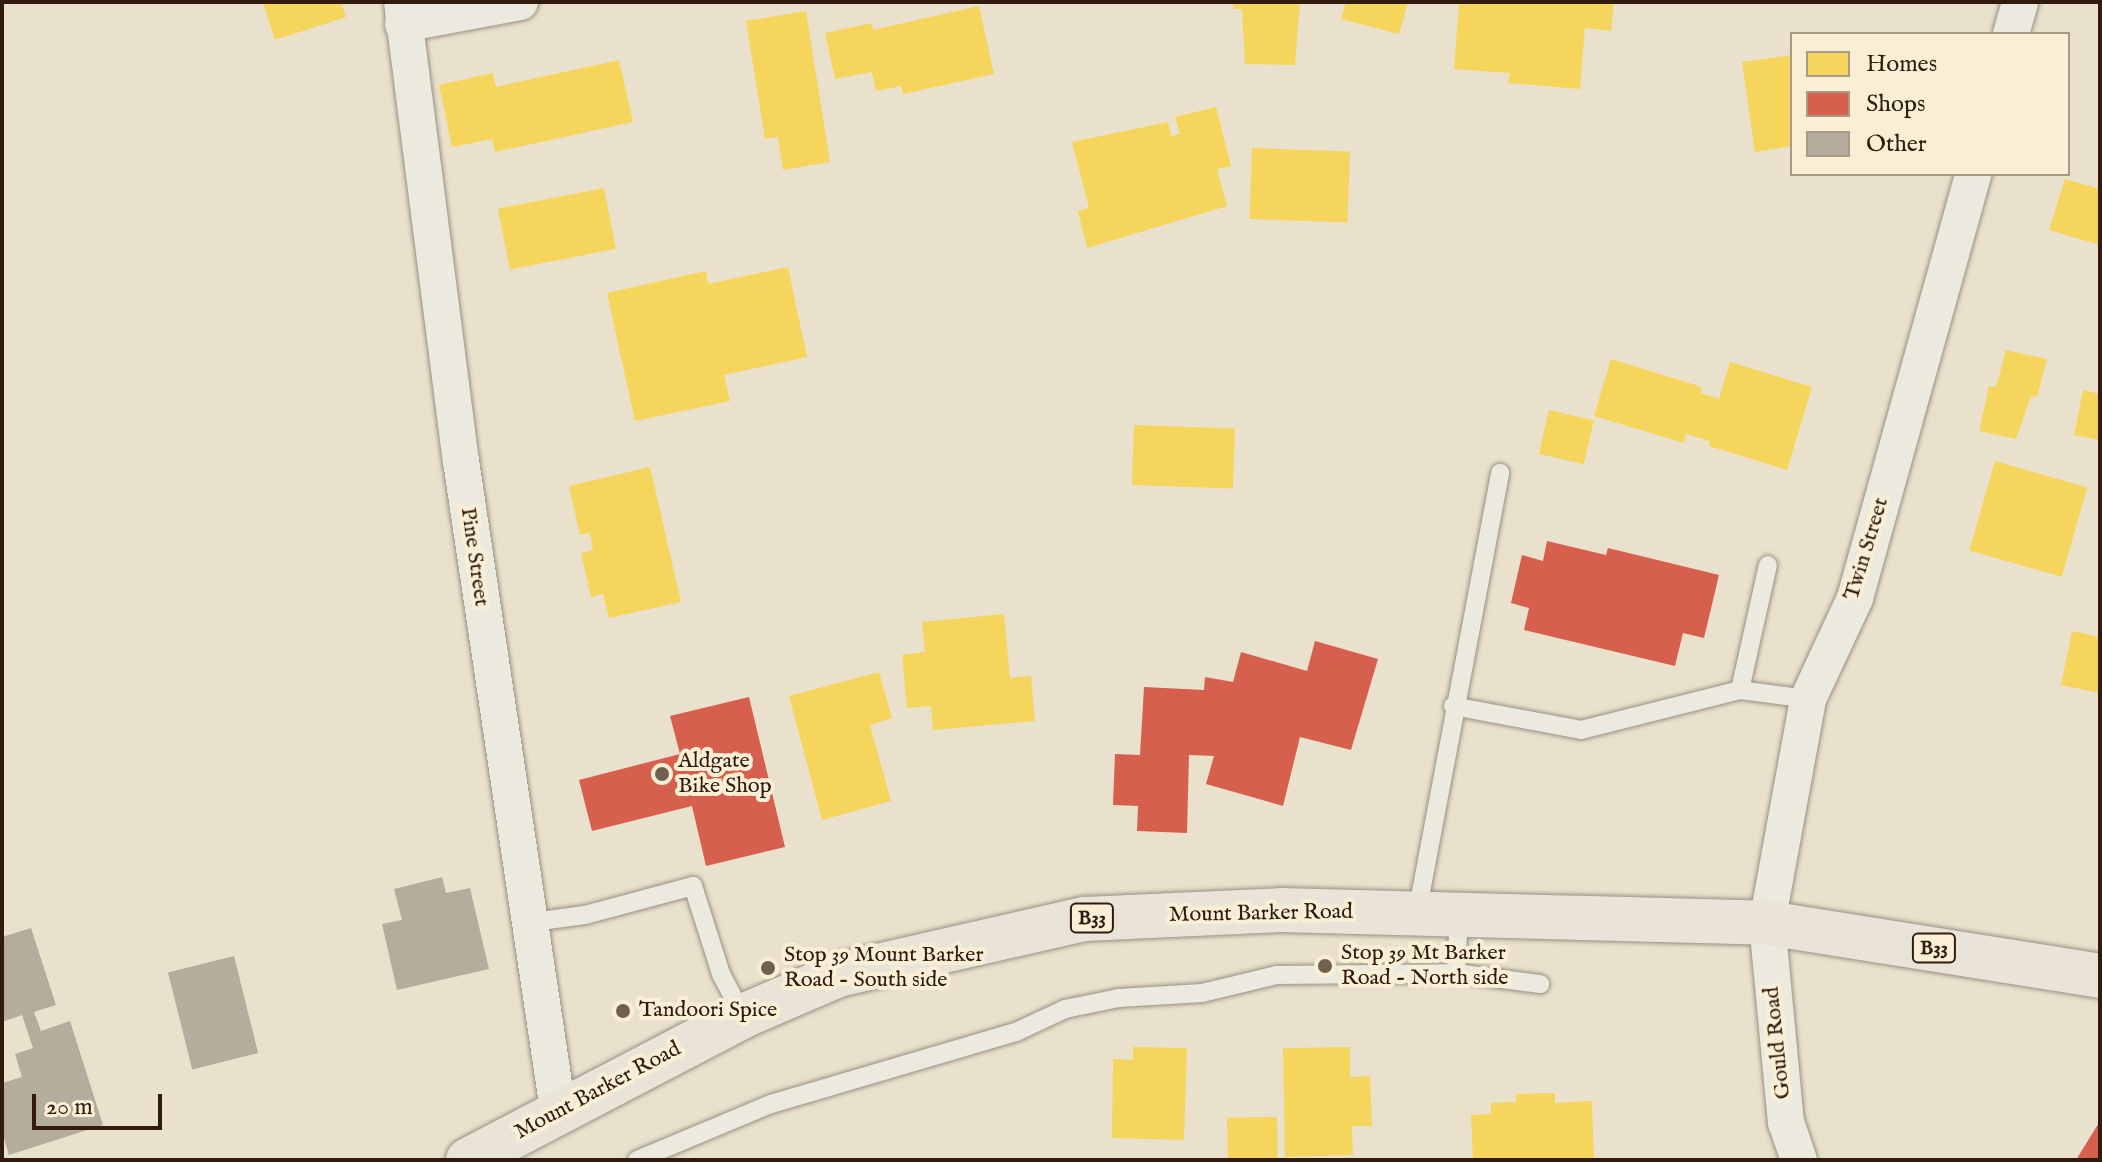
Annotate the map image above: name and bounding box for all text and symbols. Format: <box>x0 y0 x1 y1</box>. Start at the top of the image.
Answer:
legend <box>1790 32 2070 176</box>
text: Homes <box>1866 49 1937 80</box>
text: Shops <box>1866 89 1925 120</box>
text: Other <box>1866 129 1927 160</box>
street label: Twin Street <box>1839 495 1895 603</box>
street label: Pine Street <box>454 506 494 608</box>
place label: Aldgate Bike Shop <box>678 748 772 800</box>
marker: Aldgate Bike Shop <box>653 765 671 783</box>
street label: Mount Barker Road <box>1169 899 1353 929</box>
road number: B33 <box>1068 902 1116 934</box>
road number: B33 <box>1910 932 1958 964</box>
place label: Stop 39 Mt Barker Road - North side <box>1341 940 1508 992</box>
place label: Stop 39 Mount Barker Road - South side <box>784 942 983 994</box>
marker: Stop 39 Mt Barker Road - North side <box>1316 957 1334 975</box>
marker: Stop 39 Mount Barker Road - South side <box>759 959 777 977</box>
street label: Gould Road <box>1759 985 1797 1101</box>
place label: Tandoori Spice <box>639 998 777 1024</box>
marker: Tandoori Spice <box>614 1002 632 1020</box>
street label: Mount Barker Road <box>511 1036 685 1146</box>
scale bar <box>36 1078 166 1128</box>
text: 20 m <box>46 1092 93 1123</box>

